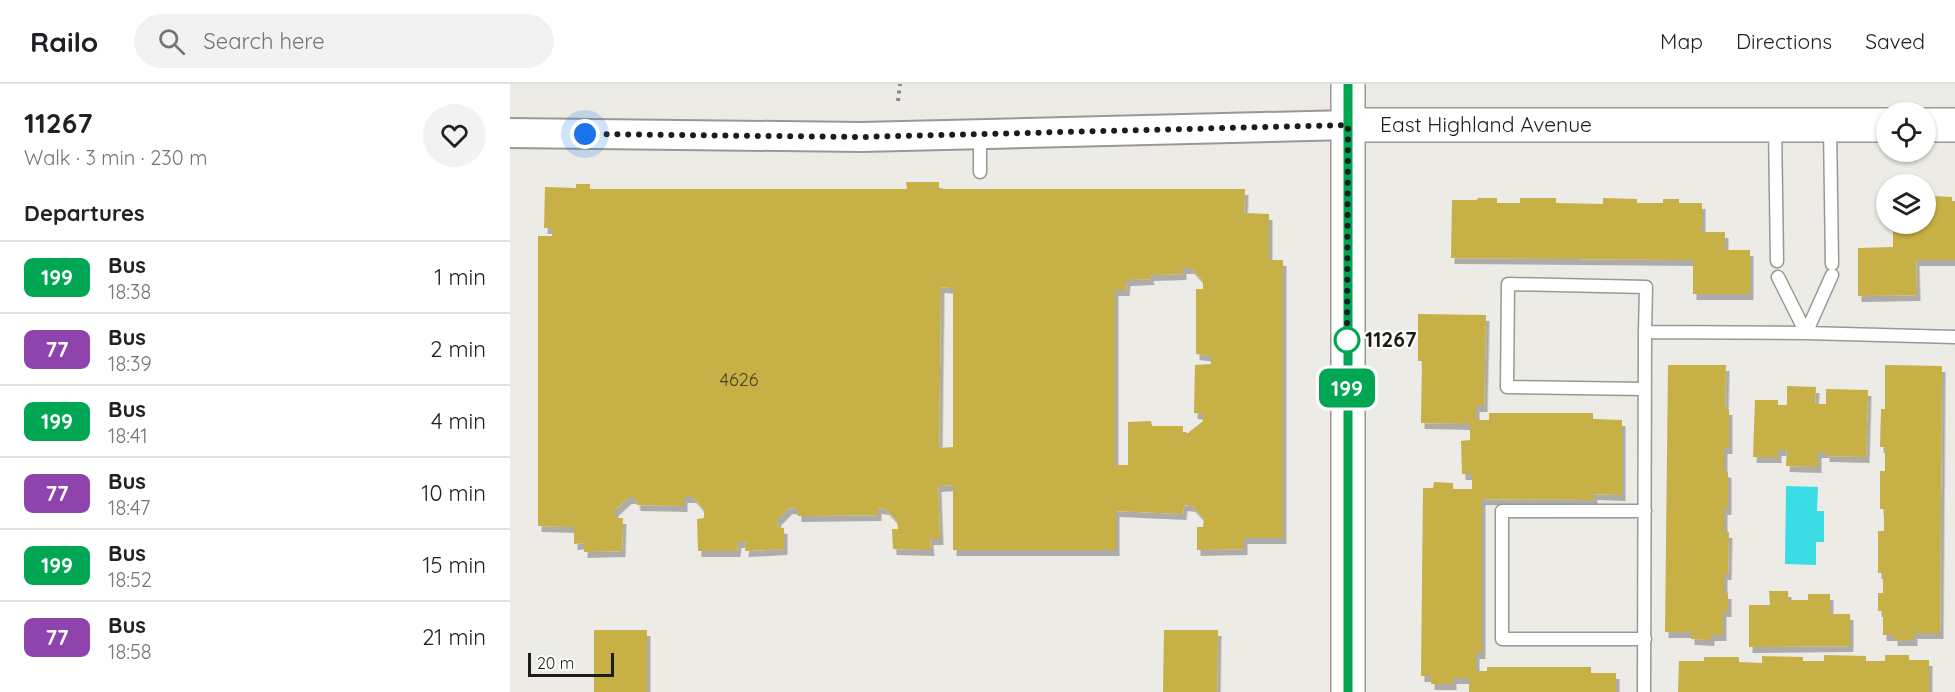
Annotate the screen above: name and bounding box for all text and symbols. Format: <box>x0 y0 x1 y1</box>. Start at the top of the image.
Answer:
search box <box>134 14 554 68</box>
text: Railo <box>30 24 98 59</box>
icon: search <box>155 25 188 58</box>
text: Search here <box>203 27 325 55</box>
text: Map <box>1660 28 1703 54</box>
text: Directions <box>1736 28 1832 54</box>
text: Saved <box>1865 28 1925 54</box>
map controls <box>1876 102 1936 234</box>
button: locate <box>1876 102 1936 162</box>
button: heart <box>423 104 486 167</box>
text: 11267 <box>24 105 93 140</box>
street label: East Highland Avenue <box>1380 111 1592 137</box>
your location <box>570 119 600 149</box>
text: Walk · 3 min · 230 m <box>24 145 207 170</box>
button: layers <box>1876 174 1936 234</box>
text: Departures <box>24 199 145 227</box>
text: Bus <box>108 251 146 279</box>
text: 1 min <box>434 263 486 291</box>
text: 199 <box>41 264 73 290</box>
text: 18:38 <box>108 279 151 304</box>
text: Bus <box>108 323 146 351</box>
place label: 11267 <box>1365 326 1416 352</box>
marker: 11267 <box>1334 327 1360 353</box>
text: 2 min <box>430 335 486 363</box>
text: 77 <box>45 336 69 362</box>
text: 18:39 <box>108 351 152 376</box>
house number: 4626 <box>720 368 759 391</box>
line badge: 199 <box>1312 368 1382 408</box>
text: 199 <box>1331 375 1363 401</box>
text: Bus <box>108 395 146 423</box>
text: 4 min <box>431 407 486 435</box>
text: 199 <box>41 408 73 434</box>
text: 18:41 <box>108 423 148 448</box>
text: Bus <box>108 467 146 495</box>
text: 10 min <box>421 479 486 507</box>
text: 77 <box>45 480 69 506</box>
text: 18:47 <box>108 495 150 520</box>
text: Bus <box>108 539 146 567</box>
text: 15 min <box>422 551 486 579</box>
text: 199 <box>41 552 73 578</box>
text: 18:52 <box>108 567 152 592</box>
text: Bus <box>108 611 146 639</box>
text: 21 min <box>422 623 486 651</box>
text: 77 <box>45 624 69 650</box>
text: 18:58 <box>108 639 152 664</box>
scale bar <box>528 650 614 678</box>
text: 20 m <box>537 653 574 673</box>

